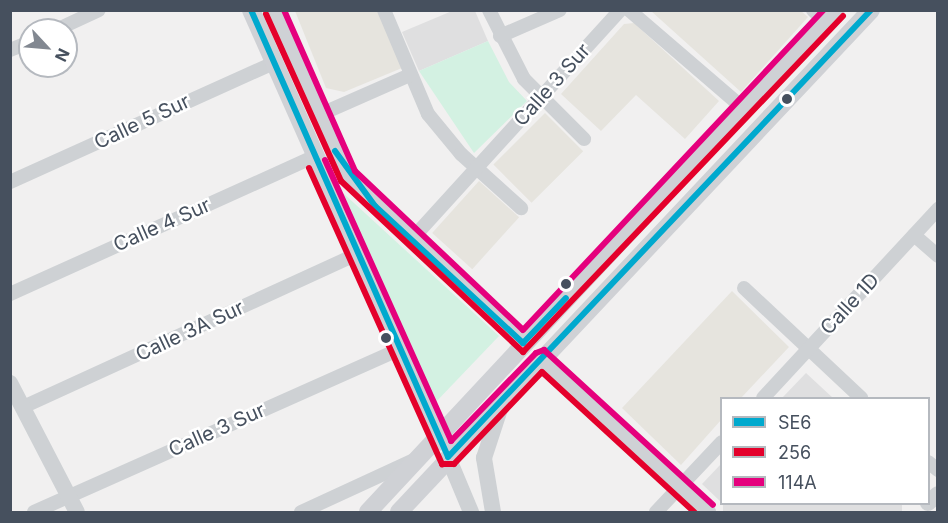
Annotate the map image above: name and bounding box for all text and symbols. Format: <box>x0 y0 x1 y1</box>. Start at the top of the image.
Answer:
north arrow <box>18 18 78 78</box>
street label: Calle 3 Sur <box>509 39 595 131</box>
text: N <box>51 45 74 65</box>
street label: Calle 5 Sur <box>90 89 194 155</box>
unlabelled marker <box>781 93 793 105</box>
street label: Calle 4 Sur <box>110 193 214 257</box>
street label: Calle 1D <box>816 268 884 340</box>
unlabelled marker <box>560 278 572 290</box>
street label: Calle 3A Sur <box>132 295 248 367</box>
unlabelled marker <box>380 332 392 344</box>
legend <box>720 397 930 505</box>
street label: Calle 3 Sur <box>165 398 269 462</box>
text: SE6 <box>778 412 812 433</box>
text: 256 <box>778 442 811 463</box>
text: 114A <box>778 472 817 493</box>

